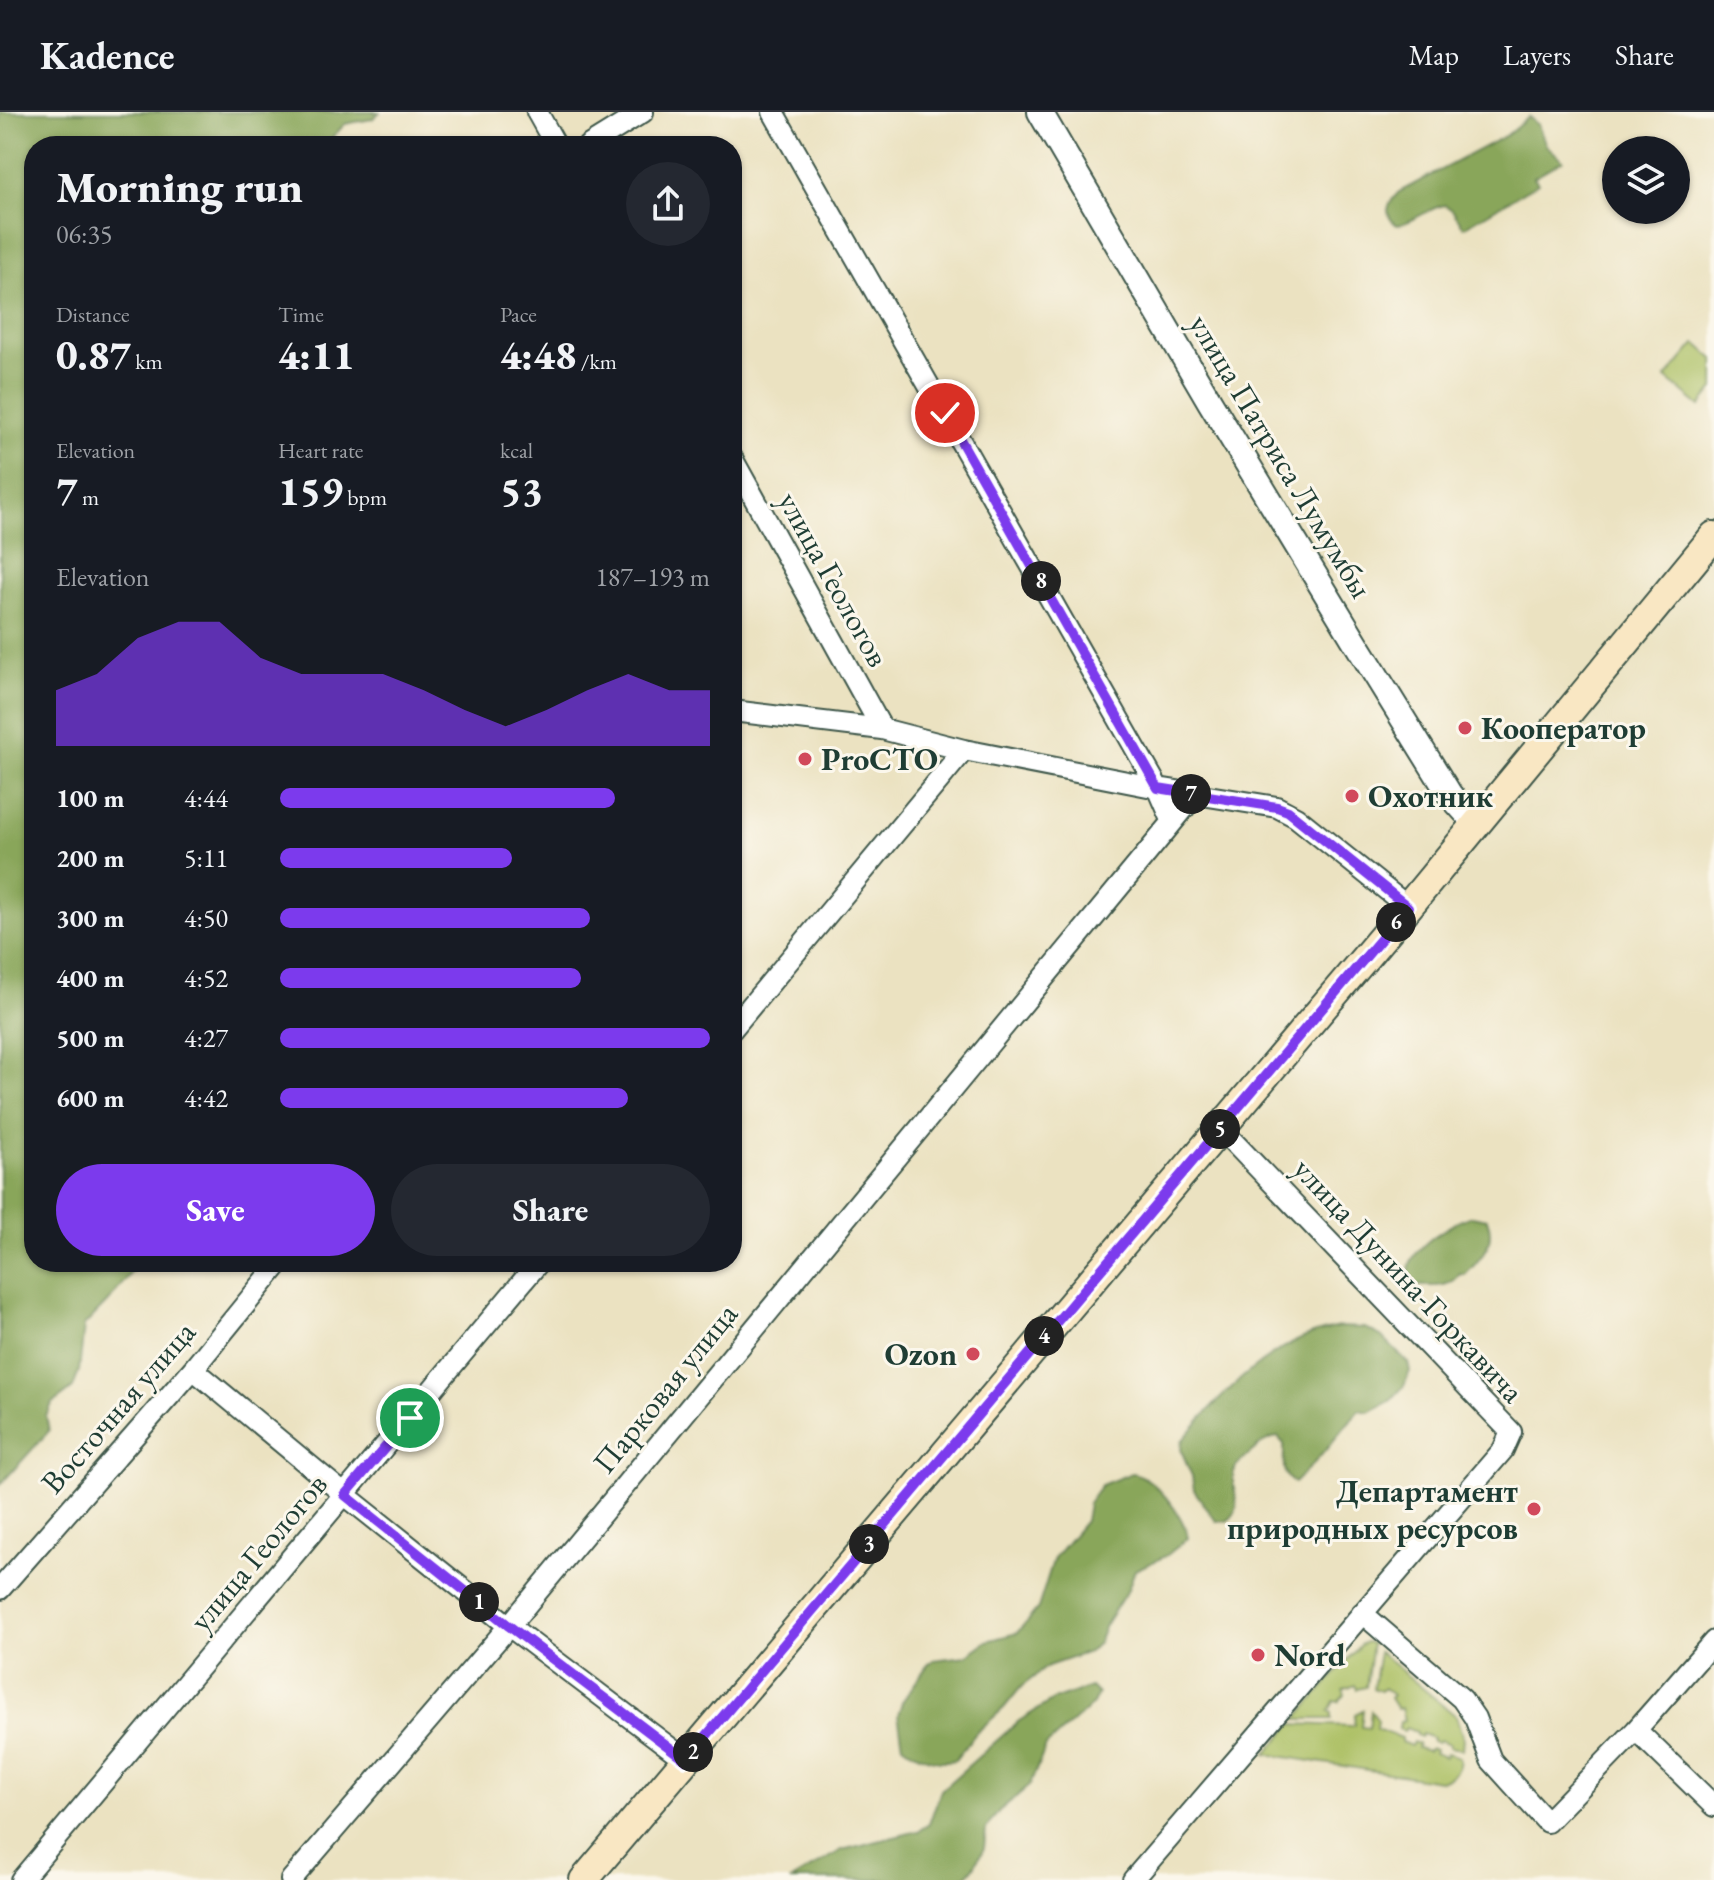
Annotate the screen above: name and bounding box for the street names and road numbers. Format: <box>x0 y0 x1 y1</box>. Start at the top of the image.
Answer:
street label: улица Патриса Лумумбы <box>1180 306 1382 606</box>
street label: улица Геологов <box>769 484 899 674</box>
street label: улица Дунина-Горкавича <box>1284 1148 1534 1412</box>
street label: Парковая улица <box>583 1294 747 1482</box>
street label: Восточная улица <box>31 1312 205 1502</box>
street label: улица Геологов <box>180 1464 336 1640</box>

